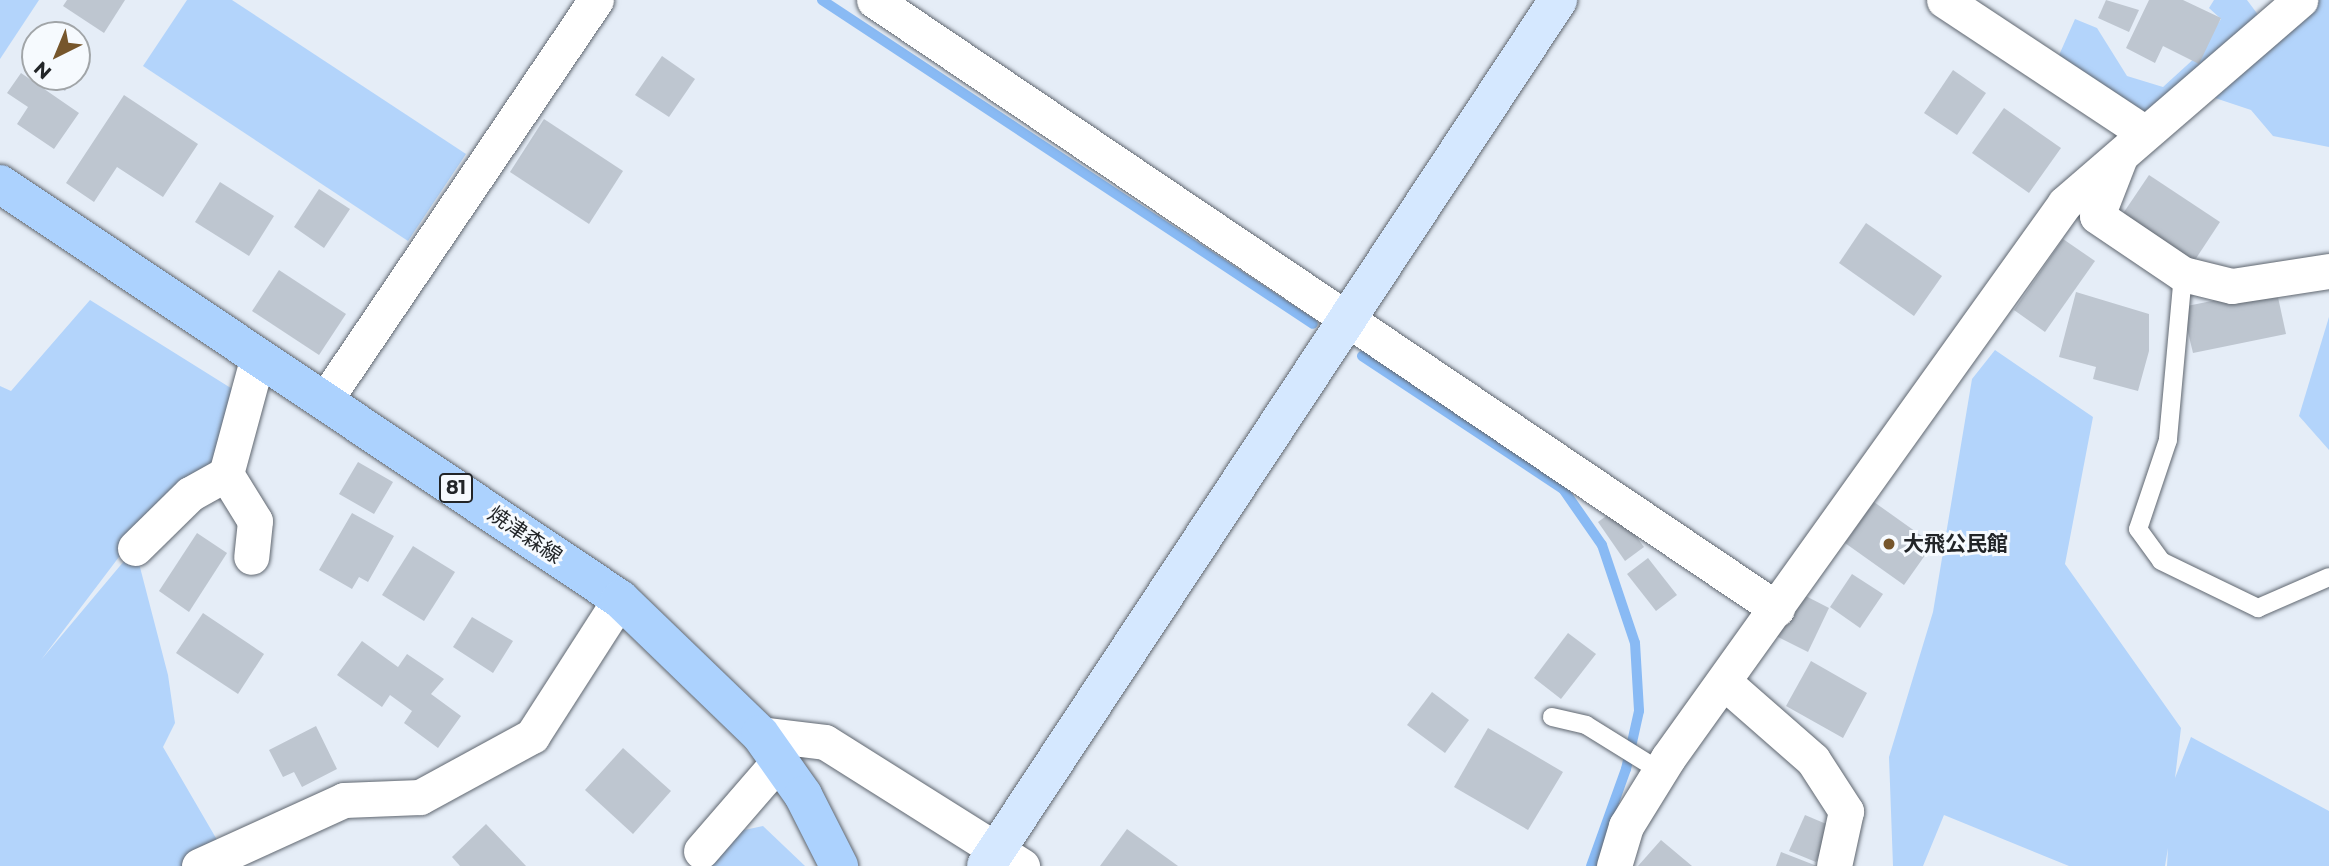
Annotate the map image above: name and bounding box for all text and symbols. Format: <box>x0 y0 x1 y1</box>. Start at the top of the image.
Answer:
north arrow <box>21 21 91 91</box>
text: N <box>29 57 56 84</box>
road number: 81 <box>438 472 474 503</box>
street label: 焼津森線 <box>483 501 567 569</box>
place label: 大飛公民館 <box>1903 531 2008 557</box>
marker: 大飛公民館 <box>1881 536 1897 552</box>

